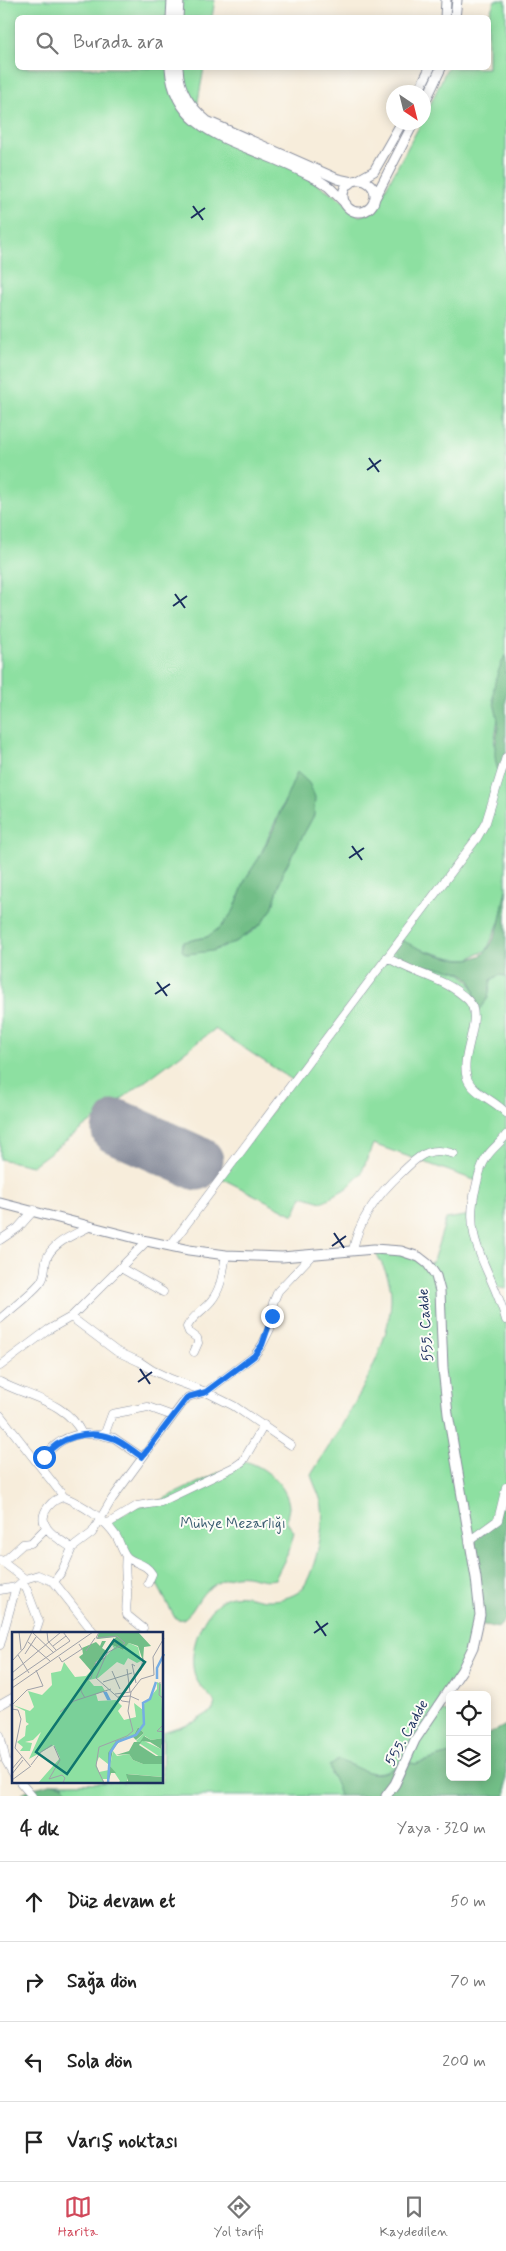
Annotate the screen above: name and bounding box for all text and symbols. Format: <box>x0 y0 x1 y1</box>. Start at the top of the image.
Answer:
search box <box>15 15 491 70</box>
icon: search <box>33 29 61 57</box>
text: Burada ara <box>73 30 164 55</box>
north arrow <box>386 85 431 130</box>
street label: 555. Cadde <box>413 1288 439 1362</box>
route end <box>261 1305 284 1328</box>
route start <box>33 1446 56 1469</box>
park label: Mühye Mezarlığı <box>180 1514 286 1534</box>
inset map <box>12 1632 164 1784</box>
map controls <box>446 1691 491 1781</box>
button: locate <box>446 1691 491 1736</box>
street label: 555. Cadde <box>381 1696 434 1770</box>
button: layers <box>446 1736 491 1781</box>
text: 4 dk <box>20 1815 59 1843</box>
text: Yaya · 320 m <box>397 1818 486 1839</box>
icon: ahead <box>20 1888 48 1916</box>
text: Düz devam et <box>67 1889 175 1914</box>
text: 50 m <box>450 1891 486 1912</box>
icon: right <box>20 1968 48 1996</box>
text: Sağa dön <box>67 1969 137 1994</box>
text: 70 m <box>450 1971 486 1992</box>
icon: left <box>20 2048 48 2076</box>
text: Sola dön <box>67 2049 132 2074</box>
text: 200 m <box>442 2051 486 2072</box>
icon: arrive <box>20 2128 48 2156</box>
text: Varış noktası <box>67 2129 178 2154</box>
tab: Harita <box>58 2193 98 2241</box>
tab: Yol tarifi <box>214 2193 264 2241</box>
tab: Kaydedilen <box>379 2193 448 2241</box>

